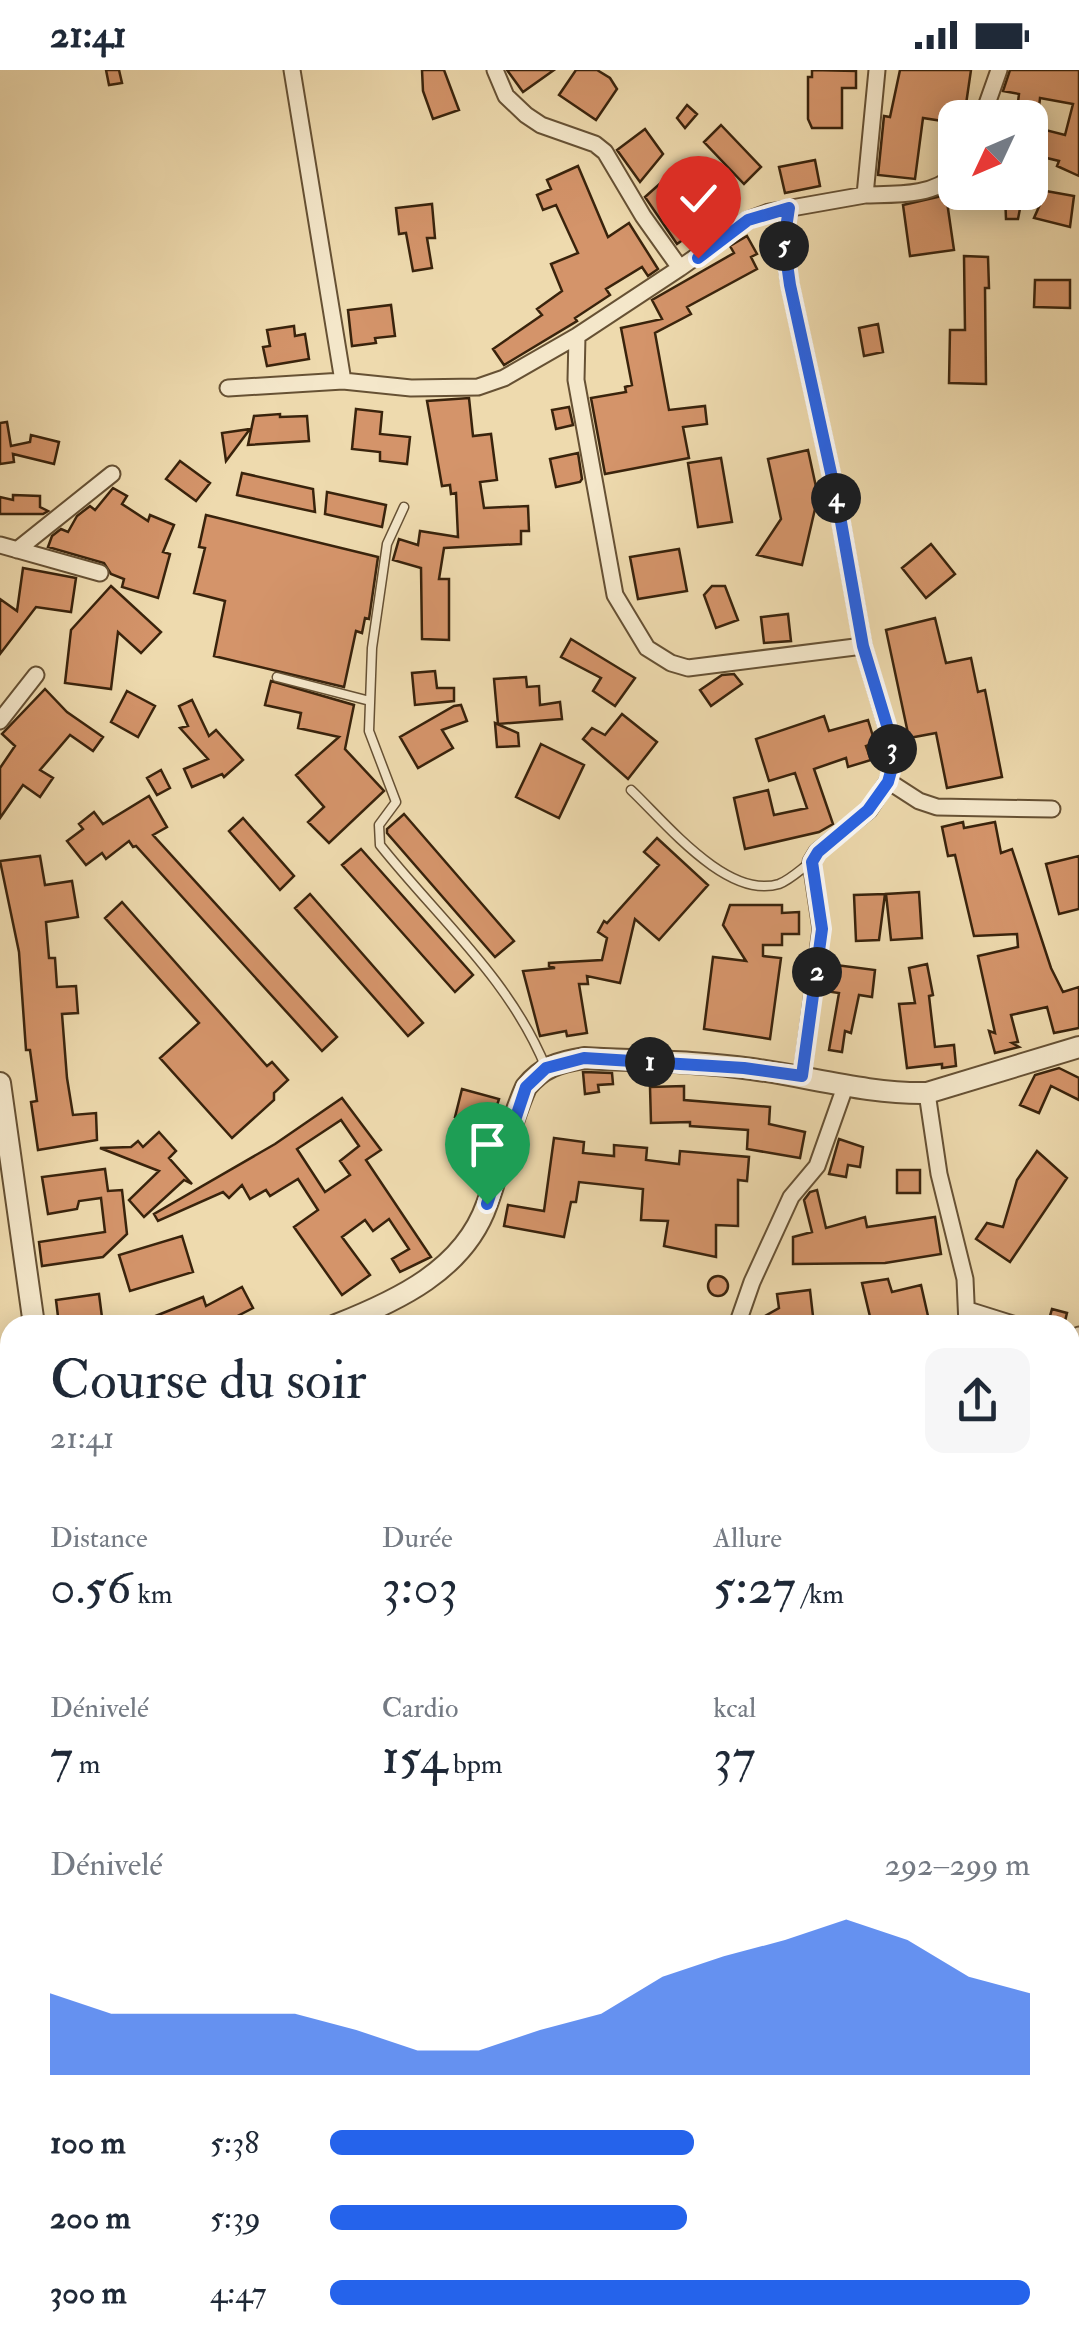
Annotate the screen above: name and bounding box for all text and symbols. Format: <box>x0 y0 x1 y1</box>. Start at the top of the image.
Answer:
text: 21:41 <box>50 11 126 59</box>
north arrow <box>938 100 1048 210</box>
map controls <box>938 100 1048 210</box>
pin <box>656 156 741 259</box>
icon: check <box>671 171 726 226</box>
pin: 5 <box>759 221 809 271</box>
text: 5 <box>778 228 790 263</box>
pin: 4 <box>811 473 861 523</box>
text: 4 <box>828 480 844 515</box>
pin: 3 <box>867 724 917 774</box>
text: 3 <box>887 731 897 766</box>
pin: 2 <box>792 947 842 997</box>
text: 2 <box>810 954 824 989</box>
pin: 1 <box>625 1037 675 1087</box>
text: 1 <box>645 1044 655 1079</box>
pin <box>445 1102 530 1205</box>
icon: arrive <box>460 1117 515 1172</box>
text: Course du soir <box>50 1346 367 1415</box>
button: share <box>925 1348 1030 1453</box>
text: 21:41 <box>50 1418 114 1458</box>
text: Distance <box>50 1521 148 1556</box>
text: Durée <box>382 1521 453 1556</box>
text: Allure <box>713 1521 782 1556</box>
text: 0.56 <box>50 1556 132 1619</box>
text: 3:03 <box>382 1556 458 1619</box>
text: 5:27 <box>713 1556 796 1619</box>
text: km <box>132 1577 173 1612</box>
text: /km <box>796 1577 844 1612</box>
text: Dénivelé <box>50 1691 149 1726</box>
text: Cardio <box>382 1691 458 1726</box>
text: kcal <box>713 1691 756 1726</box>
text: 7 <box>50 1726 73 1789</box>
text: 154 <box>382 1726 447 1789</box>
text: 37 <box>713 1726 755 1789</box>
text: m <box>73 1747 101 1782</box>
text: bpm <box>447 1747 503 1782</box>
text: Dénivelé <box>50 1845 163 1885</box>
text: 292–299 m <box>884 1845 1030 1885</box>
text: 100 m <box>50 2123 126 2163</box>
text: 5:38 <box>210 2123 259 2163</box>
text: 200 m <box>50 2198 131 2238</box>
text: 5:39 <box>210 2198 261 2238</box>
text: 300 m <box>50 2273 127 2313</box>
text: 4:47 <box>210 2273 266 2313</box>

